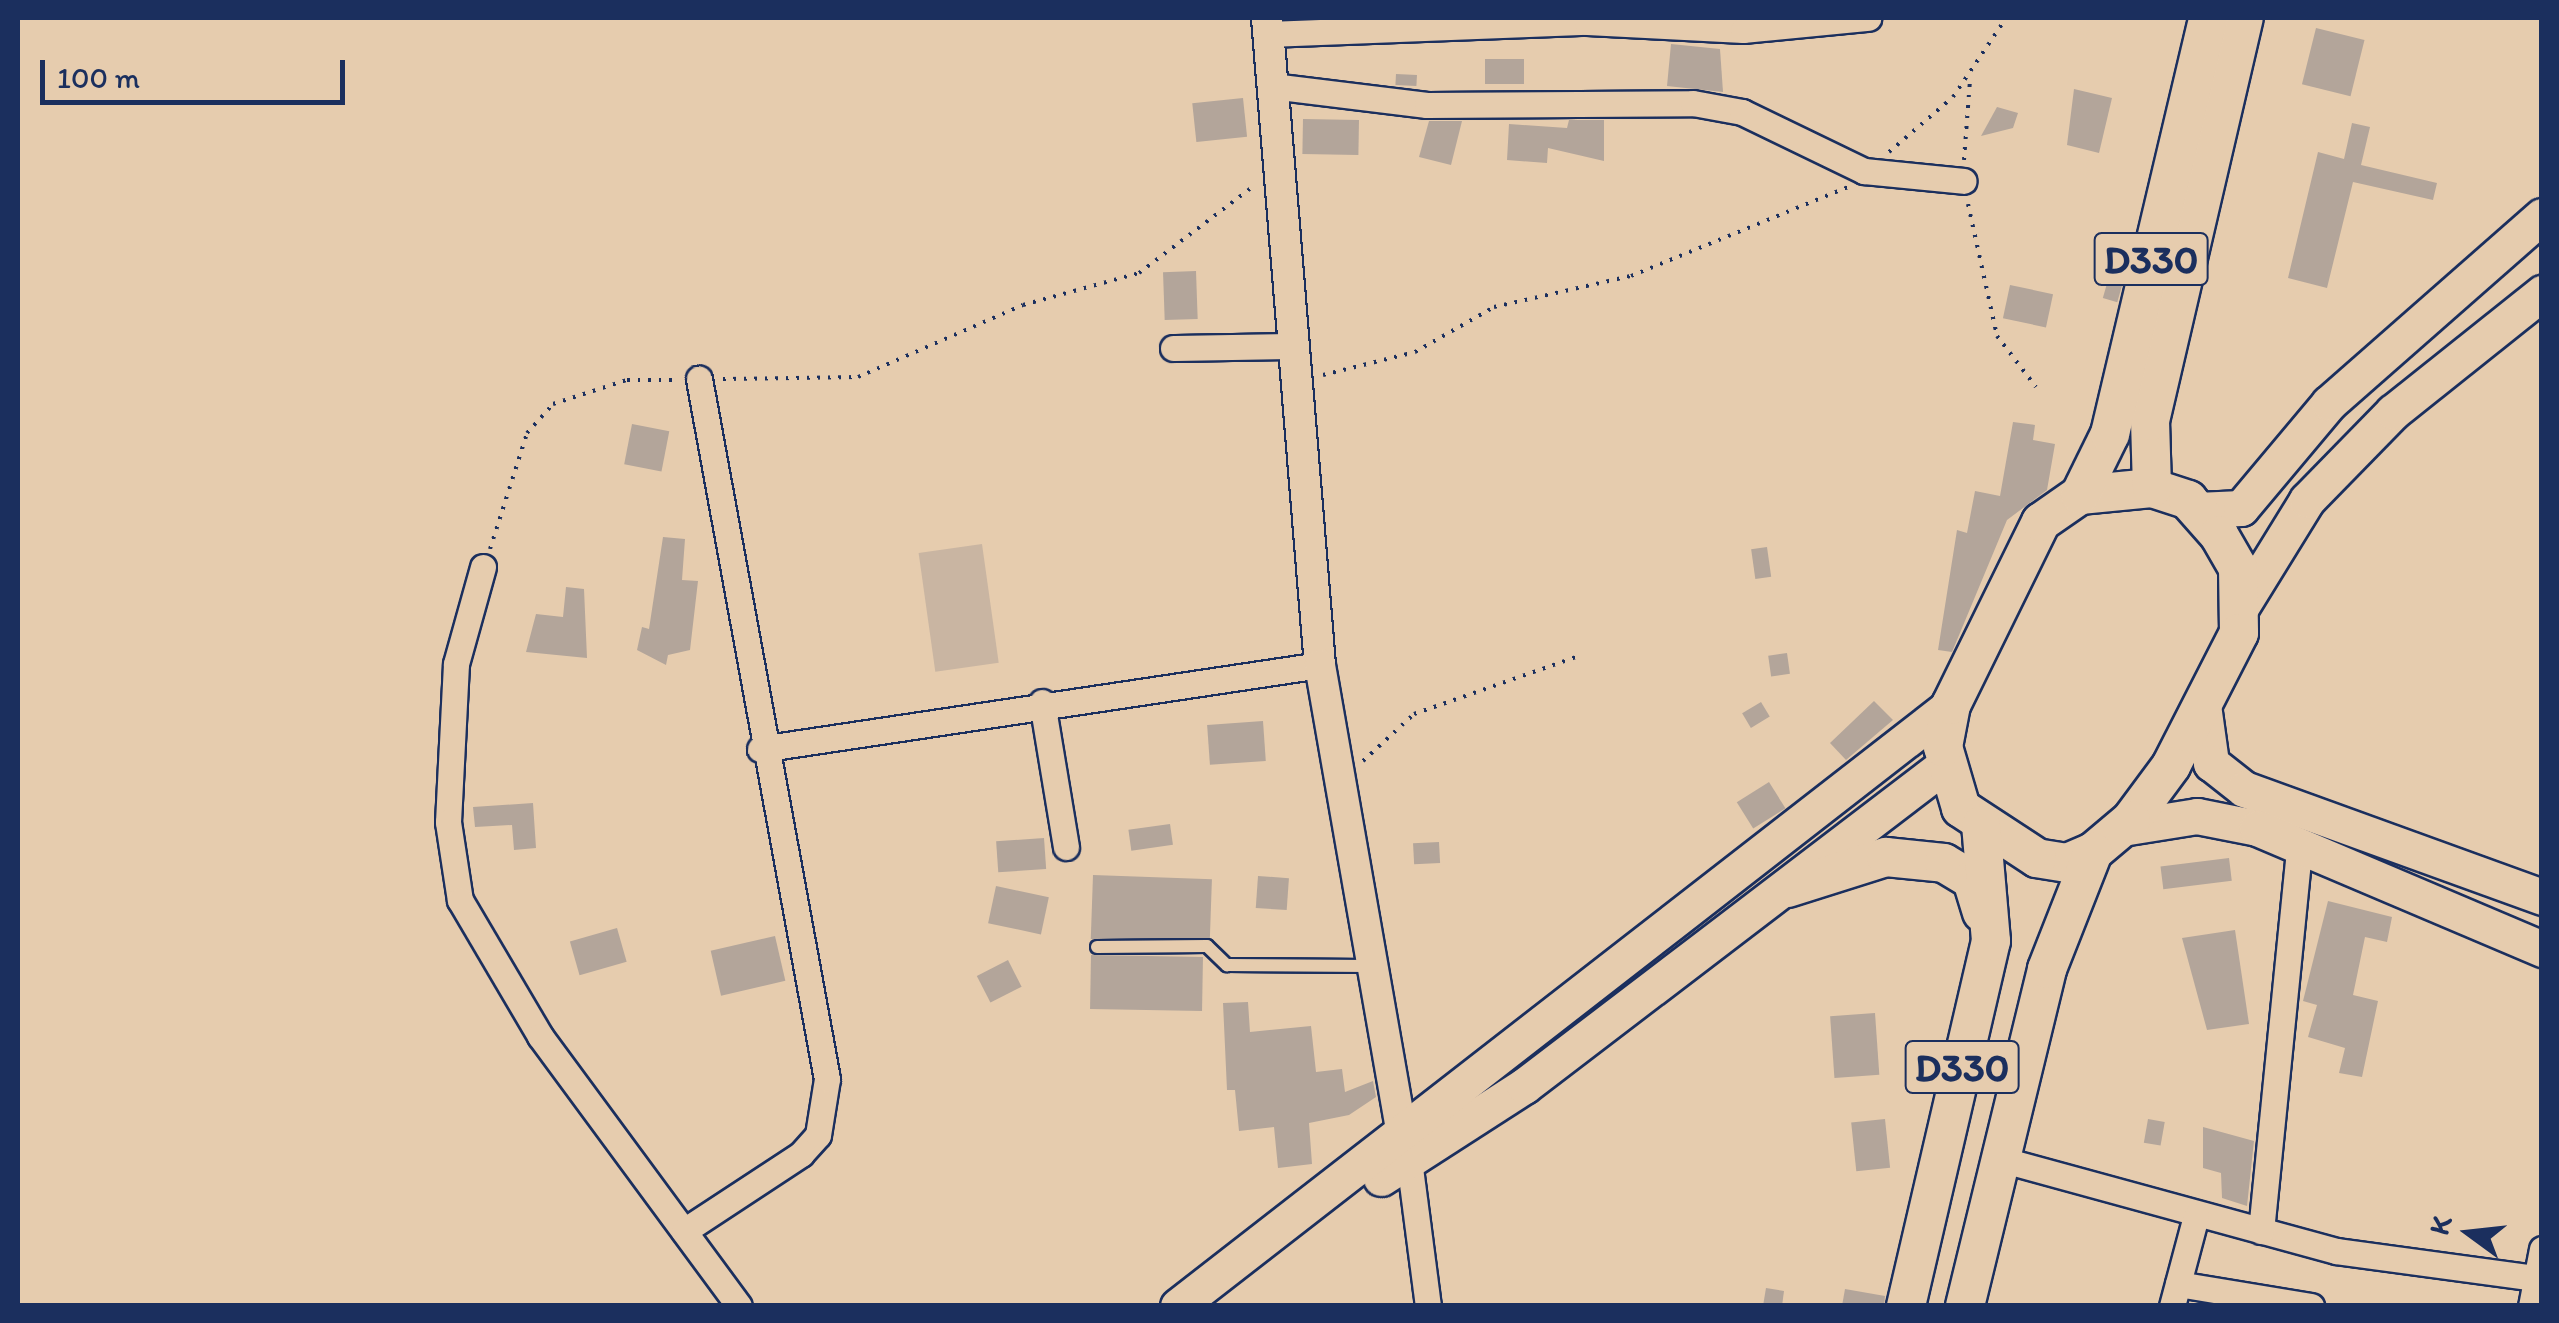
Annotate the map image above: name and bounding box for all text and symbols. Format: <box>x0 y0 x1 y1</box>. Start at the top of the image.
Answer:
scale bar <box>45 40 350 102</box>
text: 100 m <box>57 59 140 96</box>
road number: D330 <box>2094 224 2208 294</box>
road number: D330 <box>1904 1032 2020 1102</box>
north arrow <box>2419 1183 2519 1283</box>
text: K <box>2421 1212 2459 1238</box>

